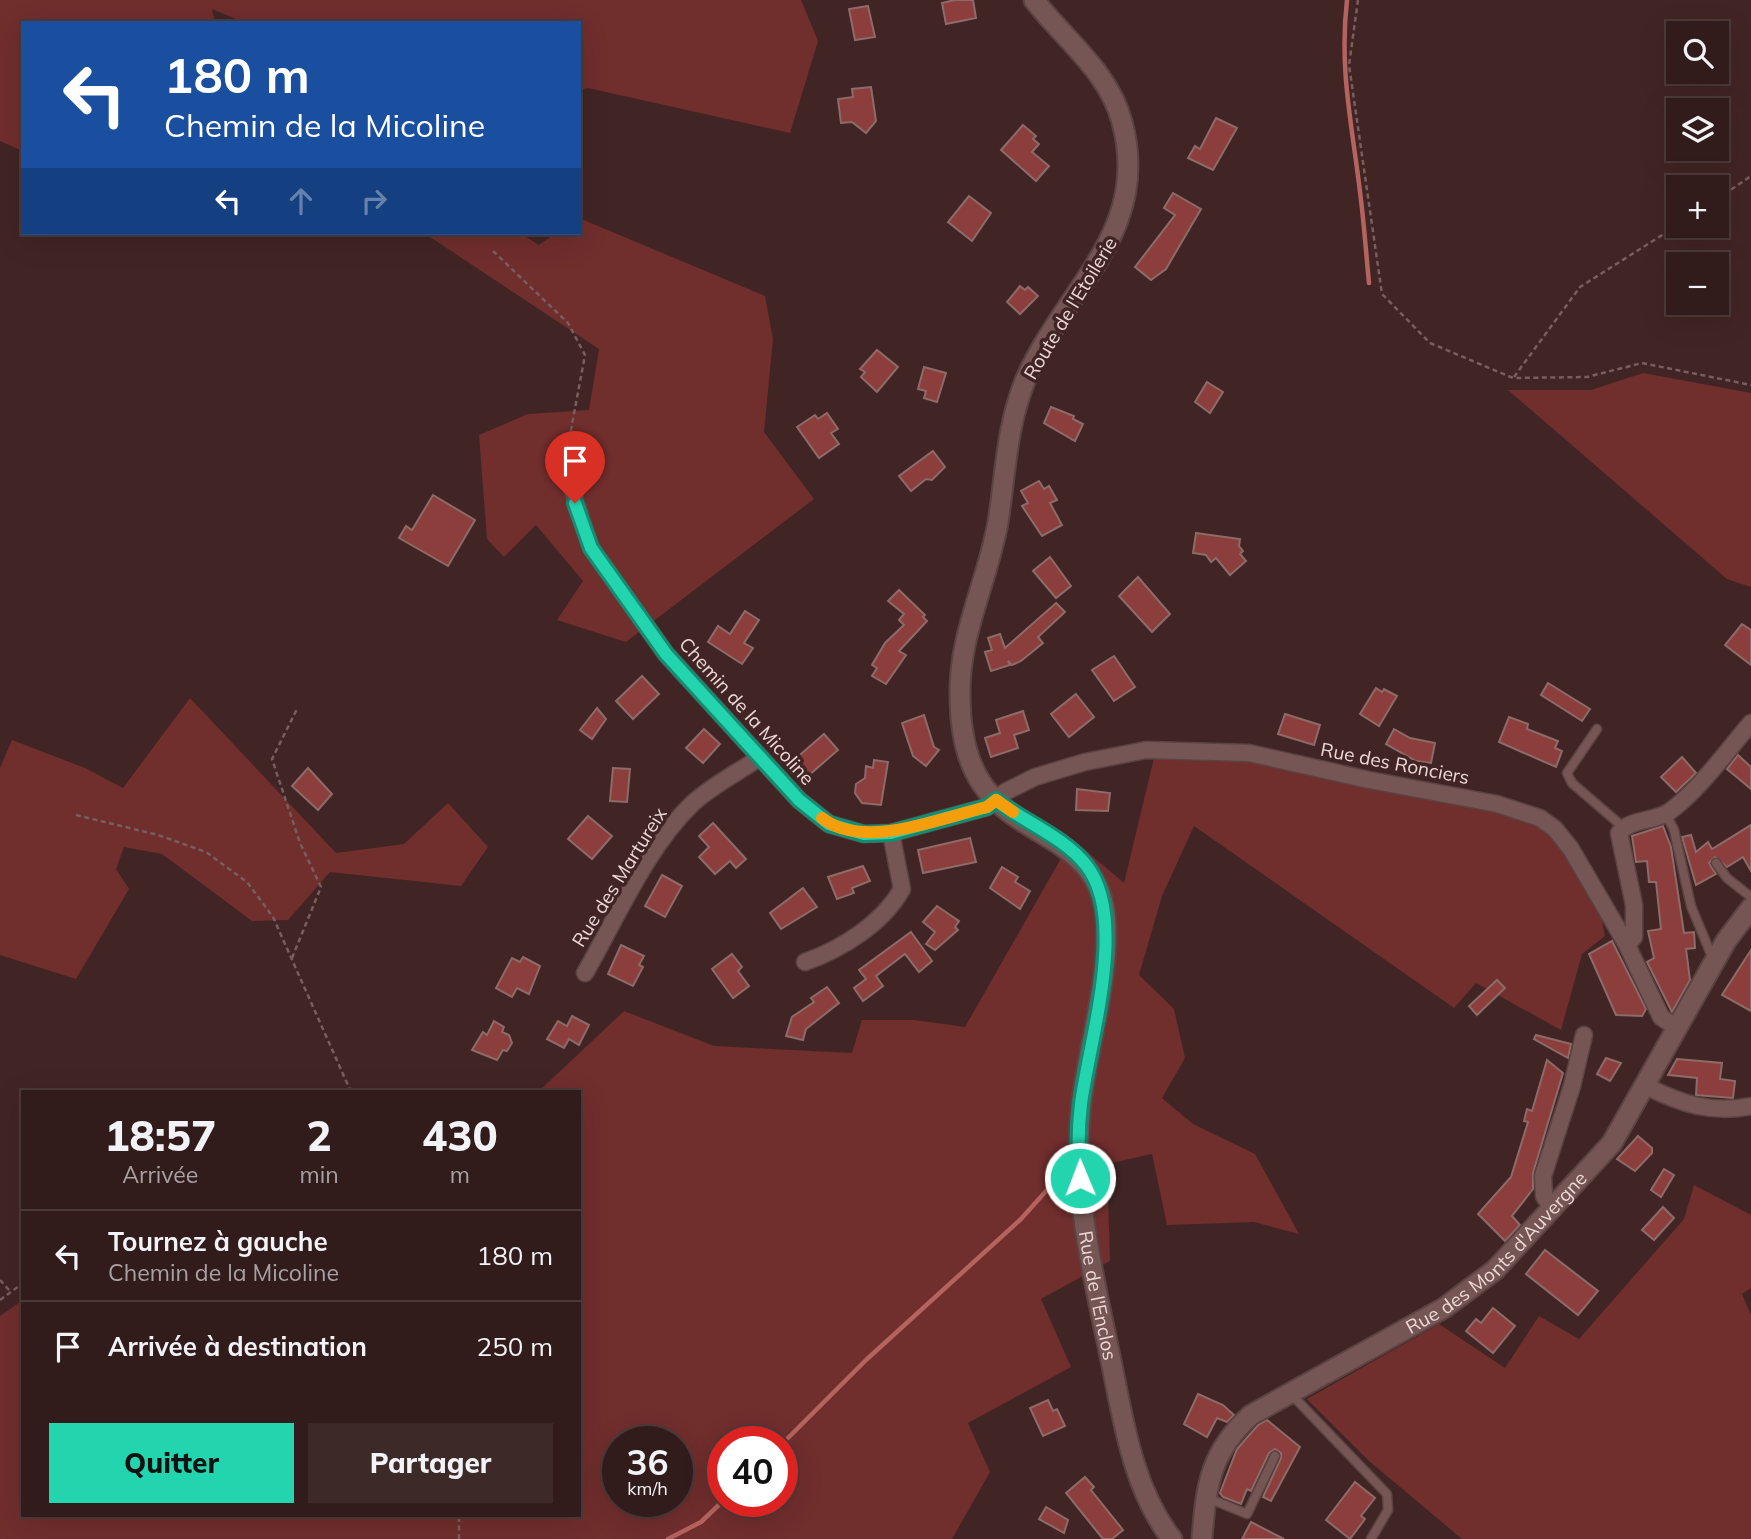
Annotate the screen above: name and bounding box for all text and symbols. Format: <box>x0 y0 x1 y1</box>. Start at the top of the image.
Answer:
map controls <box>1666 21 1729 315</box>
button: search <box>1666 21 1729 84</box>
text: 180 m <box>164 44 310 105</box>
icon: left <box>49 49 140 140</box>
button: layers <box>1666 98 1729 161</box>
text: Chemin de la Micoline <box>164 105 485 145</box>
button: + <box>1666 175 1729 238</box>
icon: left <box>209 182 247 220</box>
icon: ahead <box>282 182 320 220</box>
icon: right <box>355 182 393 220</box>
street label: Route de l'Etoilerie <box>1018 233 1122 383</box>
button: − <box>1666 252 1729 315</box>
pin <box>545 431 605 503</box>
icon: arrive <box>556 442 594 480</box>
street label: Chemin de la Micoline <box>674 632 820 790</box>
street label: Rue des Ronciers <box>1319 737 1471 789</box>
street label: Rue des Martureix <box>566 803 672 951</box>
text: 18:57 <box>104 1109 216 1162</box>
text: 2 <box>306 1109 332 1162</box>
text: 430 <box>422 1109 498 1162</box>
position arrow <box>1043 1141 1117 1215</box>
text: Arrivée <box>122 1160 198 1189</box>
text: min <box>299 1160 339 1189</box>
text: m <box>450 1160 470 1189</box>
street label: Rue des Monts d'Auvergne <box>1401 1166 1592 1339</box>
text: Tournez à gauche <box>108 1225 328 1258</box>
street label: Rue de l'Enclos <box>1074 1229 1123 1362</box>
icon: left <box>49 1237 87 1275</box>
text: 180 m <box>477 1239 553 1272</box>
text: Chemin de la Micoline <box>108 1258 339 1287</box>
icon: arrive <box>49 1328 87 1366</box>
text: Arrivée à destination <box>108 1330 367 1363</box>
text: 250 m <box>477 1330 553 1363</box>
button: Quitter <box>49 1423 294 1503</box>
button: Partager <box>308 1423 553 1503</box>
speed limit sign: 40 <box>707 1426 798 1517</box>
text: 36 <box>626 1440 669 1484</box>
text: km/h <box>627 1477 668 1500</box>

